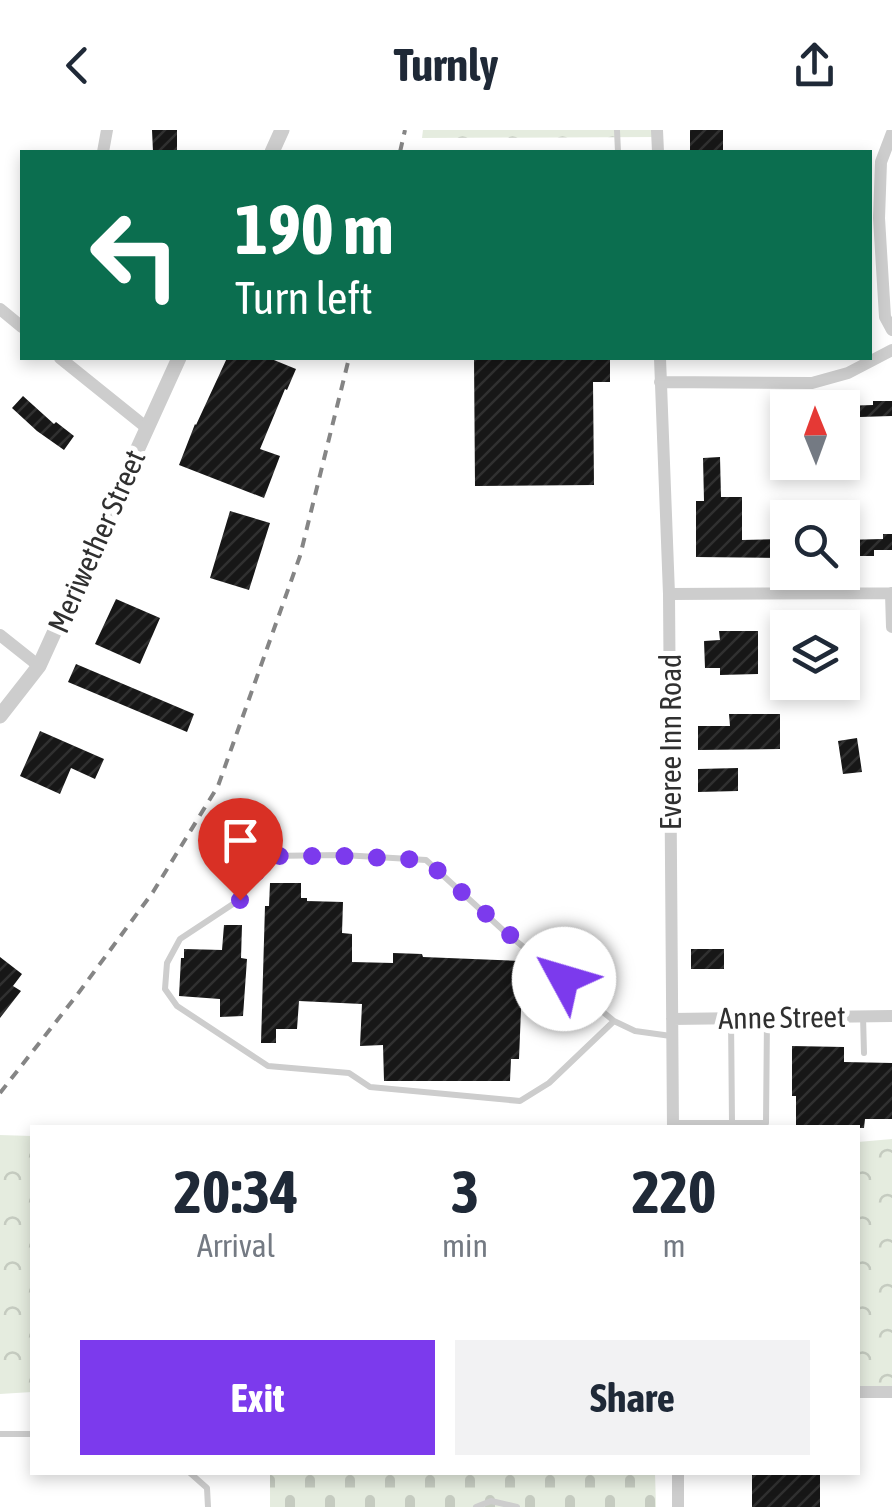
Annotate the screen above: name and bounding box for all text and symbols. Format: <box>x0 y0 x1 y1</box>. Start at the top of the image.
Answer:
icon: back <box>50 38 105 93</box>
icon: share <box>787 38 842 93</box>
text: Turnly <box>394 39 498 91</box>
text: 190 m <box>235 189 394 269</box>
icon: left <box>70 190 200 320</box>
text: Turn left <box>235 272 373 324</box>
north arrow <box>770 390 860 480</box>
map controls <box>770 390 860 700</box>
street label: Meriwether Street <box>41 444 151 638</box>
button: search <box>770 500 860 590</box>
button: layers <box>770 610 860 700</box>
street label: Everee Inn Road <box>653 654 687 830</box>
pin <box>198 798 283 901</box>
icon: arrive <box>213 813 268 868</box>
position arrow <box>512 927 616 1031</box>
street label: Anne Street <box>718 999 846 1035</box>
text: 20:34 <box>174 1157 298 1226</box>
text: 3 <box>451 1157 479 1226</box>
text: 220 <box>632 1157 716 1226</box>
text: Arrival <box>197 1227 275 1264</box>
text: min <box>442 1227 488 1264</box>
text: m <box>662 1227 686 1264</box>
button: Exit <box>80 1340 435 1455</box>
button: Share <box>455 1340 810 1455</box>

